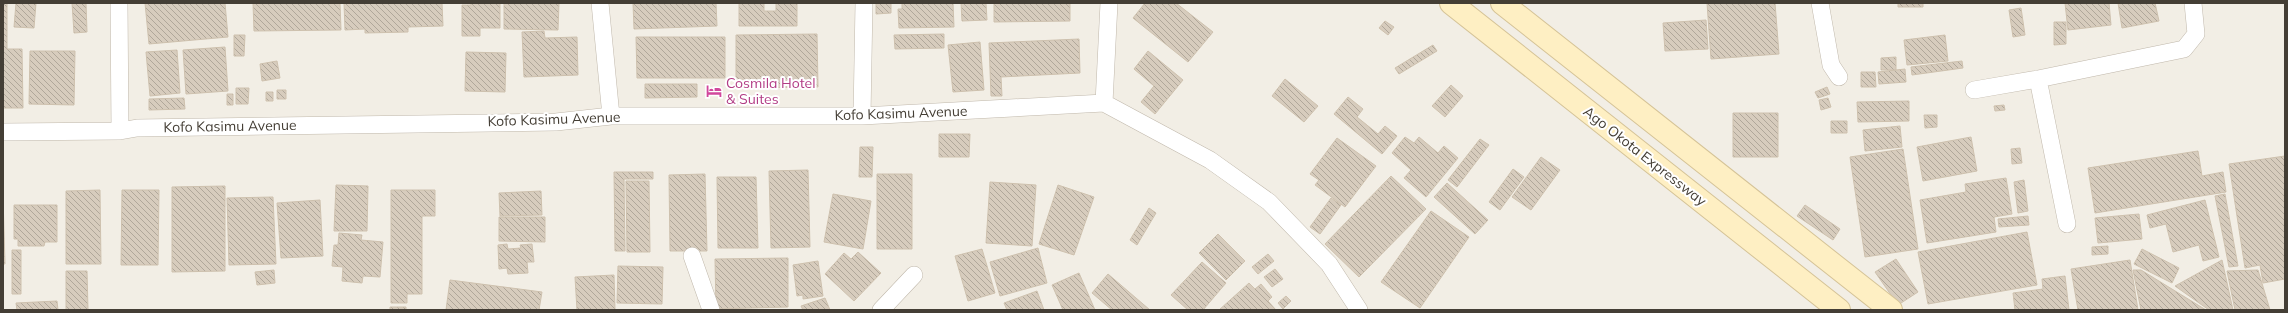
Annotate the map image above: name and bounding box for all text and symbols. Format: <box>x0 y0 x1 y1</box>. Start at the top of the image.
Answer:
place label: Cosmila Hotel & Suites <box>726 74 815 108</box>
hotel icon: Cosmila Hotel & Suites <box>705 82 723 100</box>
street label: Kofo Kasimu Avenue <box>834 102 968 124</box>
street label: Ago Okota Expressway <box>1580 102 1711 210</box>
street label: Kofo Kasimu Avenue <box>487 108 621 130</box>
street label: Kofo Kasimu Avenue <box>163 116 297 136</box>

